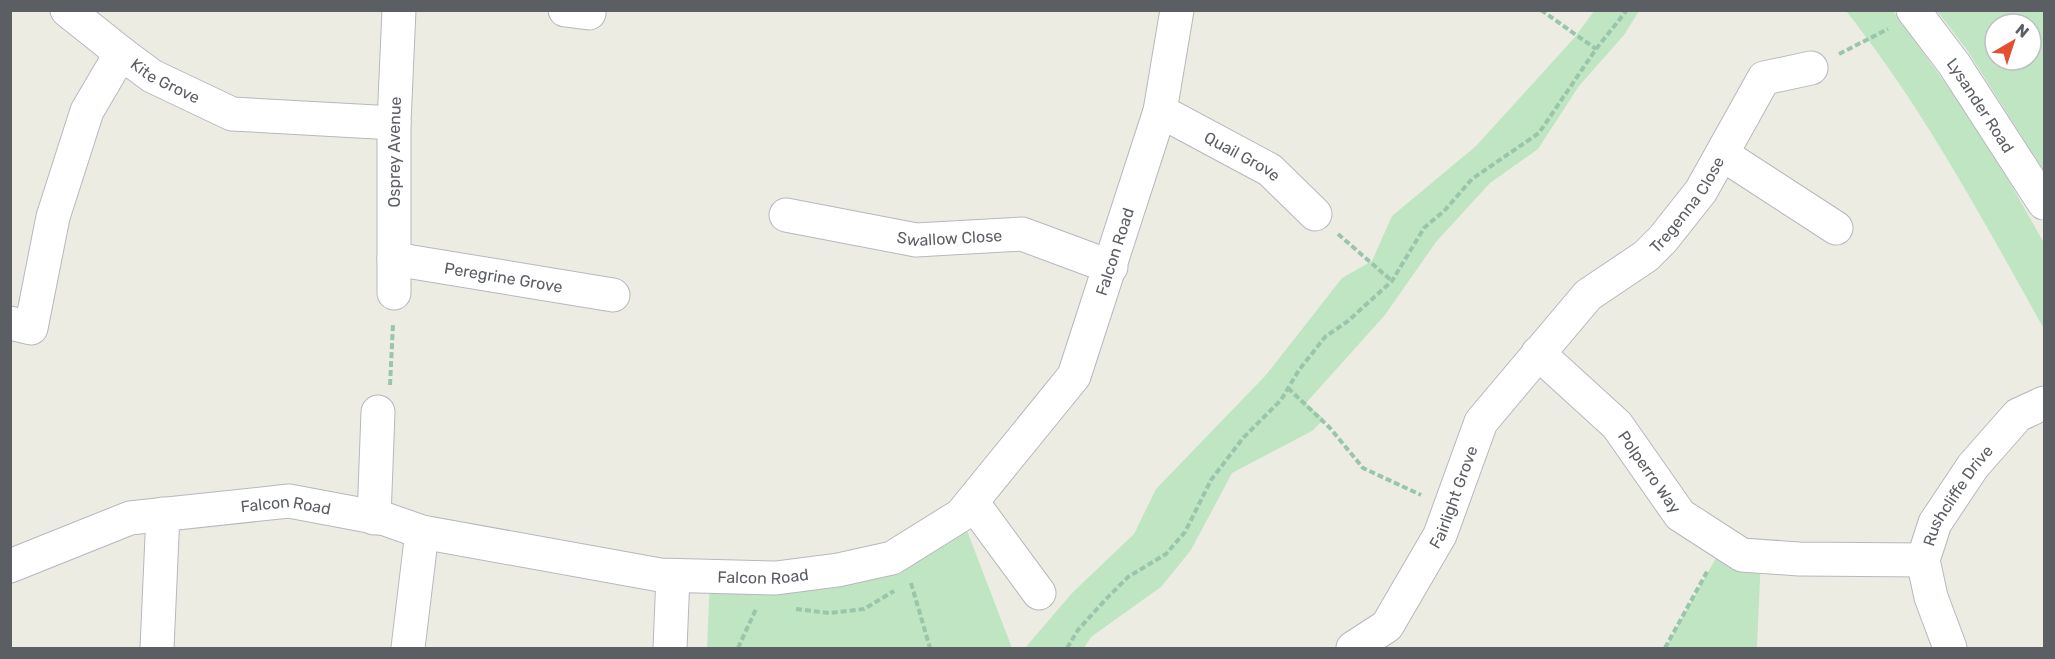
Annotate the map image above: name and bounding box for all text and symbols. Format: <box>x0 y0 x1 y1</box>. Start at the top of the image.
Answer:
north arrow <box>1983 12 2043 72</box>
text: N <box>2012 20 2033 42</box>
street label: Kite Grove <box>127 54 203 107</box>
street label: Lysander Road <box>1943 54 2018 156</box>
street label: Osprey Avenue <box>384 96 405 208</box>
street label: Quail Grove <box>1201 127 1285 185</box>
street label: Tregenna Close <box>1646 153 1728 256</box>
street label: Falcon Road <box>1091 205 1137 298</box>
street label: Swallow Close <box>895 226 1003 250</box>
street label: Peregrine Grove <box>443 258 564 296</box>
street label: Polperro Way <box>1614 427 1685 517</box>
street label: Rushcliffe Drive <box>1919 441 1997 548</box>
street label: Fairlight Grove <box>1425 443 1481 552</box>
street label: Falcon Road <box>239 491 332 518</box>
street label: Falcon Road <box>717 564 810 588</box>

